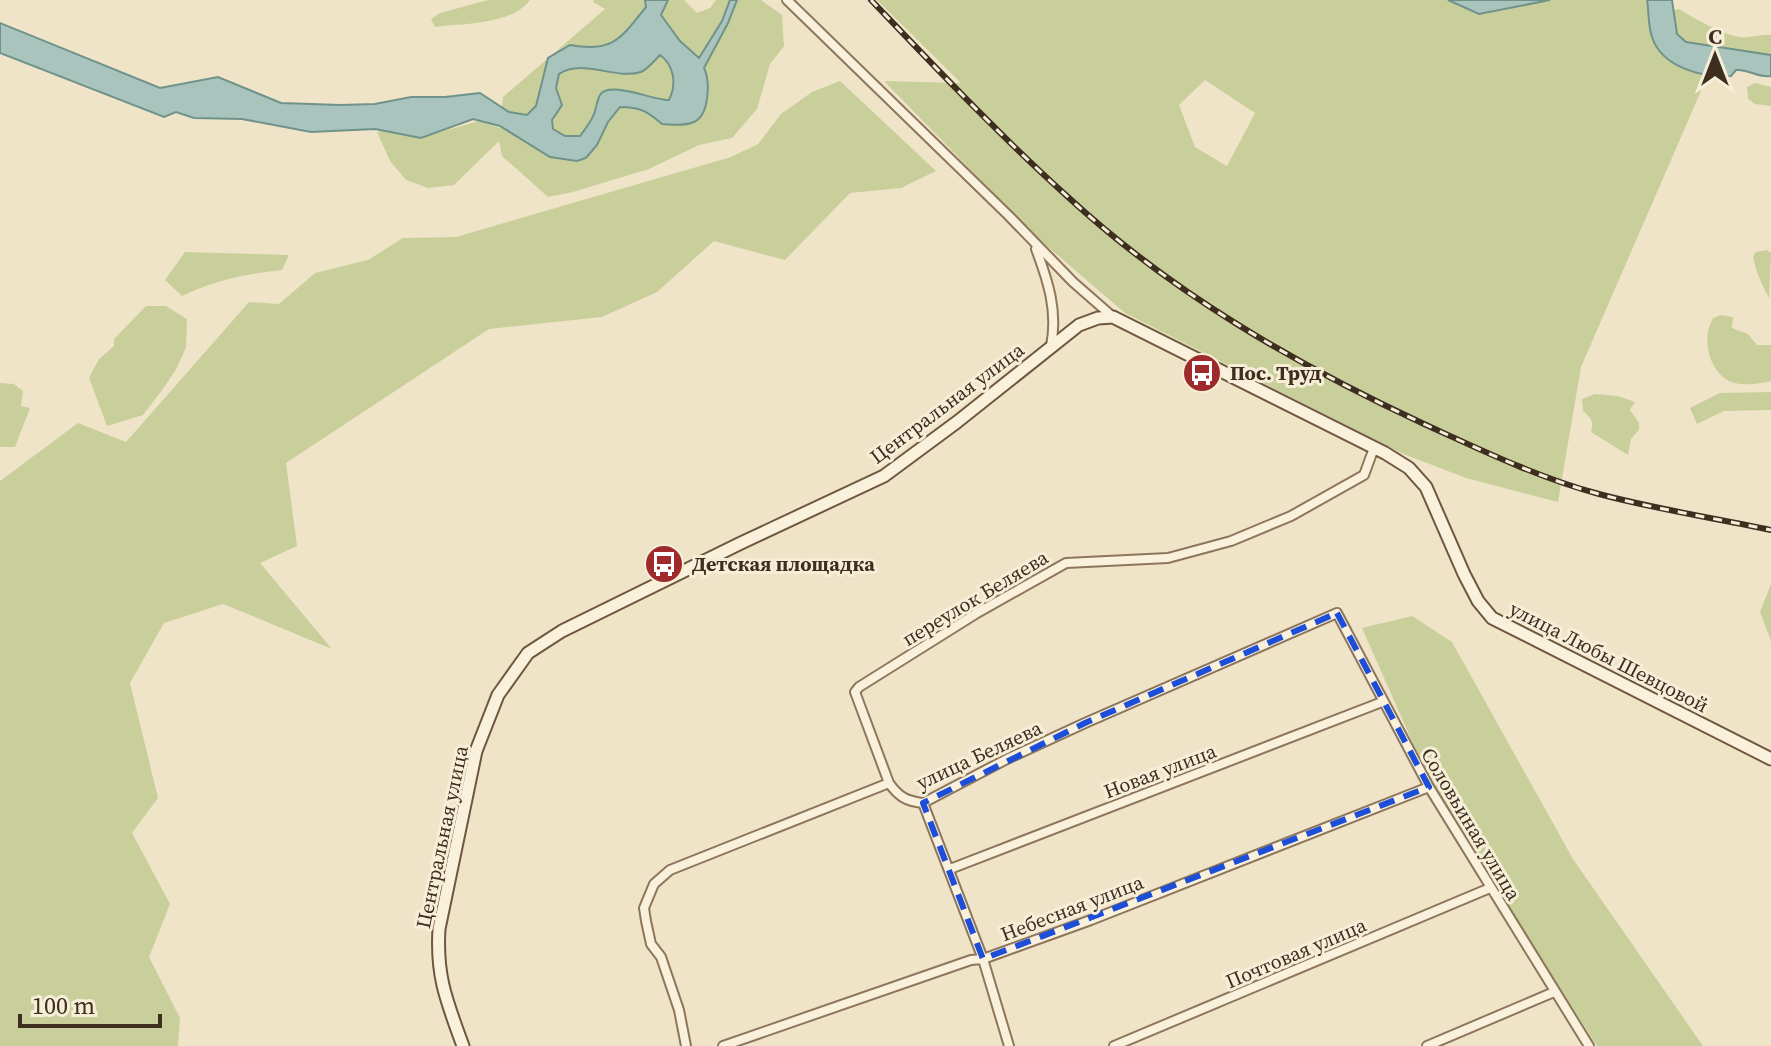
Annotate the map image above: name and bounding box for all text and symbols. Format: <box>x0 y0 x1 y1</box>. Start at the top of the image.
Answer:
north arrow <box>1675 16 1755 96</box>
text: С <box>1708 21 1722 51</box>
street label: Центральная улица <box>864 335 1030 470</box>
bus stop icon: Пос. Труд <box>1181 352 1223 394</box>
place label: Пос. Труд <box>1230 359 1322 387</box>
bus stop icon: Детская площадка <box>643 543 685 585</box>
street label: переулок Беляева <box>897 543 1054 653</box>
place label: Детская площадка <box>692 550 875 578</box>
street label: улица Любы Шевцовой <box>1505 595 1713 719</box>
street label: улица Беляева <box>912 713 1047 796</box>
street label: Новая улица <box>1100 736 1221 805</box>
street label: Центральная улица <box>409 742 475 931</box>
street label: Соловьиная улица <box>1414 743 1528 906</box>
street label: Небесная улица <box>997 868 1148 948</box>
street label: Почтовая улица <box>1221 910 1371 995</box>
scale bar <box>20 978 160 1028</box>
text: 100 m <box>32 989 95 1022</box>

